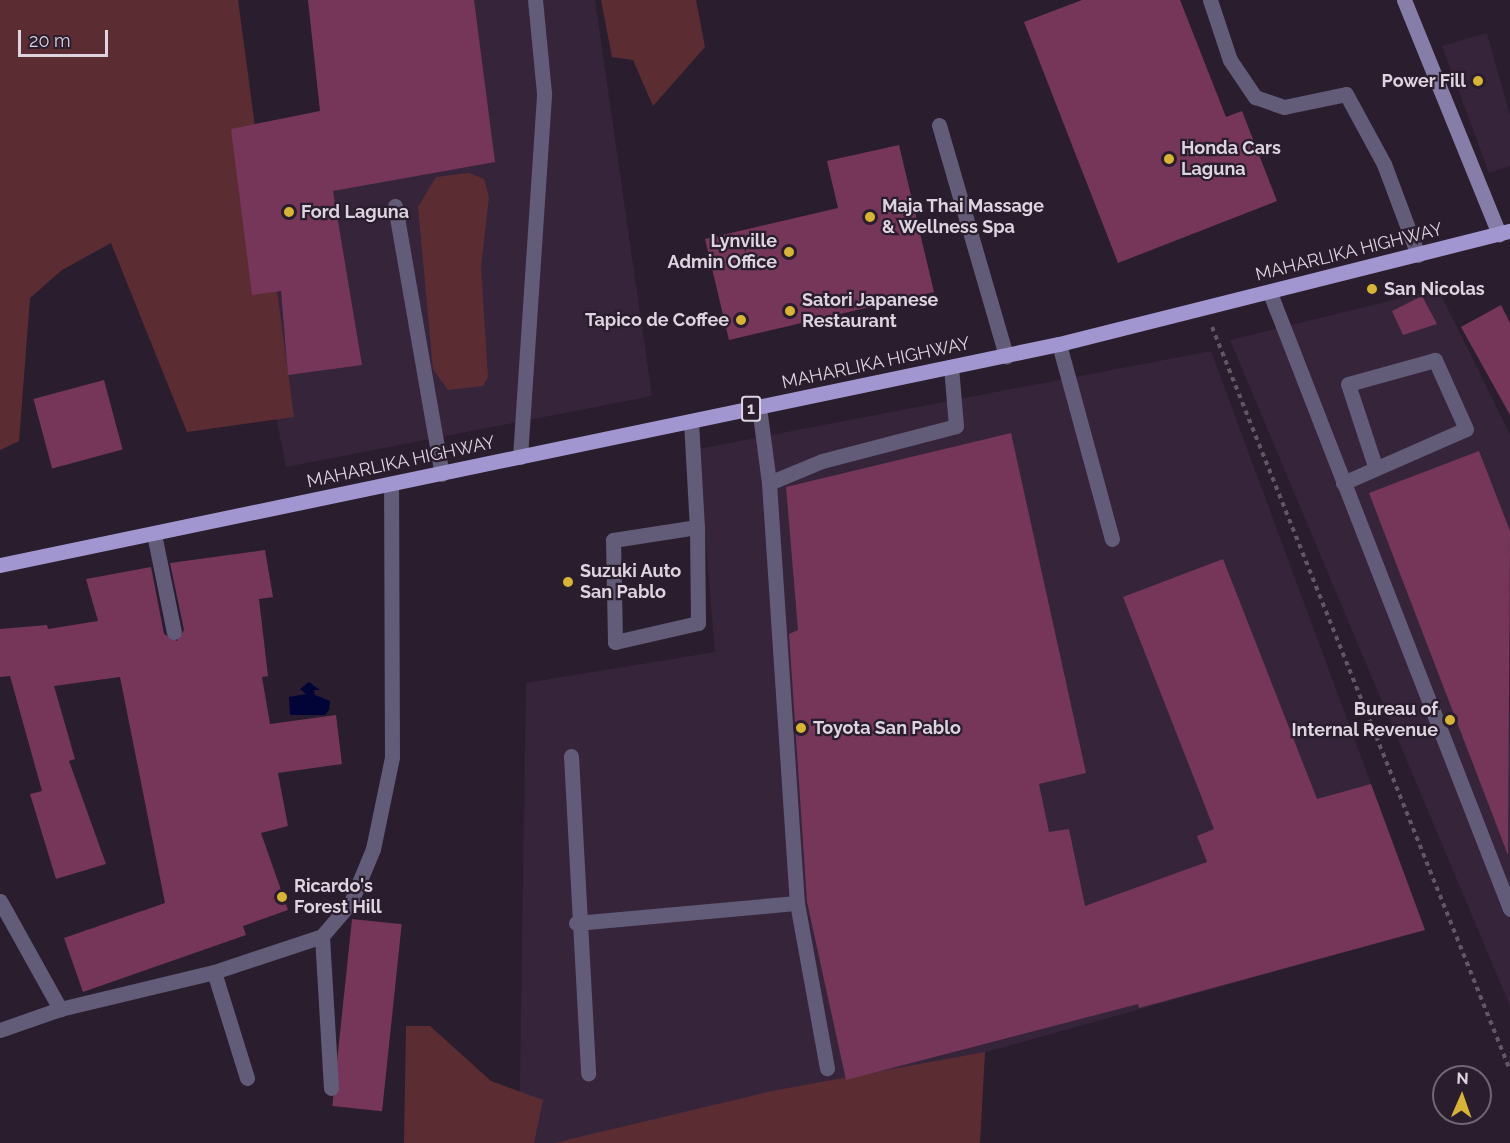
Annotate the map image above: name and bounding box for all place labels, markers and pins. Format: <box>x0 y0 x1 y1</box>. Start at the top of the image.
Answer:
place label: Power Fill <box>1381 70 1466 92</box>
marker: Power Fill <box>1471 74 1485 88</box>
place label: Honda Cars Laguna <box>1181 138 1281 180</box>
marker: Honda Cars Laguna <box>1162 152 1176 166</box>
place label: Maja Thai Massage & Wellness Spa <box>882 196 1044 238</box>
place label: Ford Laguna <box>301 201 409 223</box>
marker: Ford Laguna <box>282 205 296 219</box>
marker: Maja Thai Massage & Wellness Spa <box>863 210 877 224</box>
place label: Lynville Admin Office <box>668 231 777 274</box>
marker: Lynville Admin Office <box>782 245 796 259</box>
place label: San Nicolas <box>1384 278 1485 300</box>
marker: San Nicolas <box>1365 282 1379 296</box>
place label: Satori Japanese Restaurant <box>802 290 939 332</box>
marker: Satori Japanese Restaurant <box>783 304 797 318</box>
place label: Tapico de Coffee <box>585 309 729 331</box>
marker: Tapico de Coffee <box>734 313 748 327</box>
place label: Suzuki Auto San Pablo <box>580 561 682 604</box>
marker: Suzuki Auto San Pablo <box>561 575 575 589</box>
place label: Bureau of Internal Revenue <box>1291 699 1438 742</box>
marker: Bureau of Internal Revenue <box>1443 713 1457 727</box>
place label: Toyota San Pablo <box>813 717 961 739</box>
marker: Toyota San Pablo <box>794 721 808 735</box>
place label: Ricardo's Forest Hill <box>294 876 382 918</box>
marker: Ricardo's Forest Hill <box>275 890 289 904</box>

